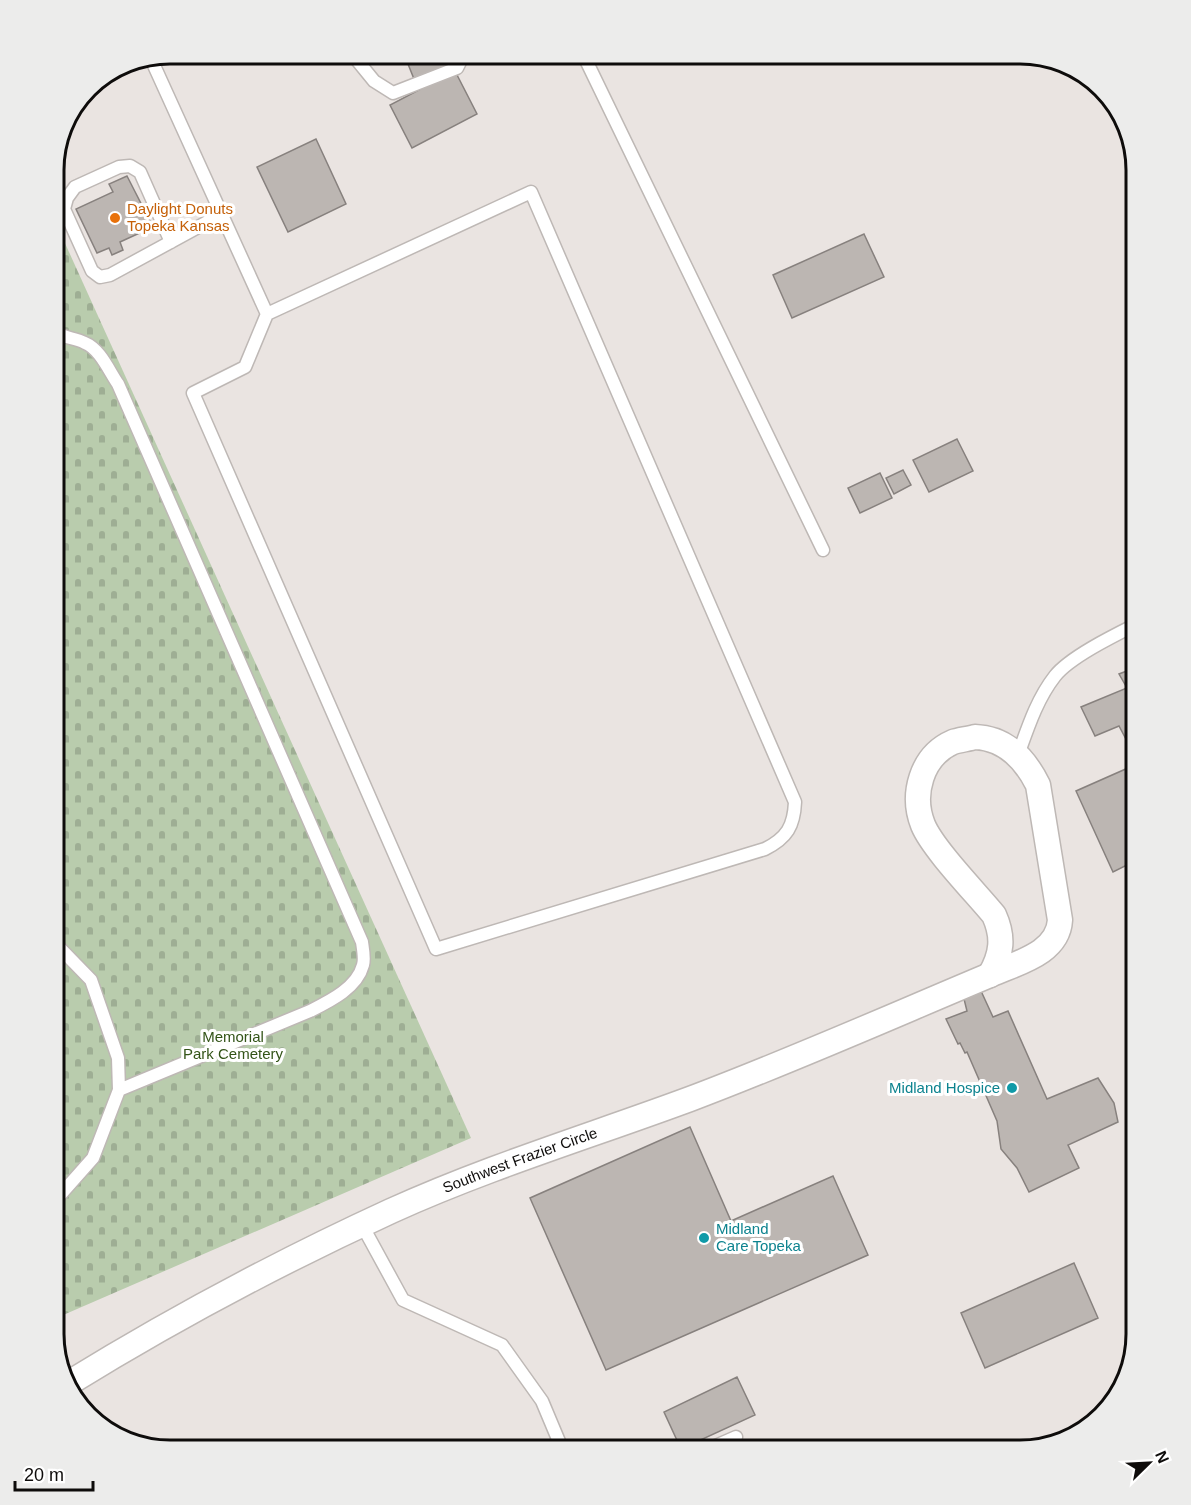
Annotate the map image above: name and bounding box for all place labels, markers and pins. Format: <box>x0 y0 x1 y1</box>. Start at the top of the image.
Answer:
place label: Daylight Donuts Topeka Kansas <box>127 200 233 234</box>
marker: Daylight Donuts Topeka Kansas <box>108 211 122 225</box>
place label: Midland Hospice <box>889 1079 1000 1096</box>
marker: Midland Hospice <box>1005 1081 1019 1095</box>
place label: Midland Care Topeka <box>716 1220 801 1254</box>
marker: Midland Care Topeka <box>697 1231 711 1245</box>

